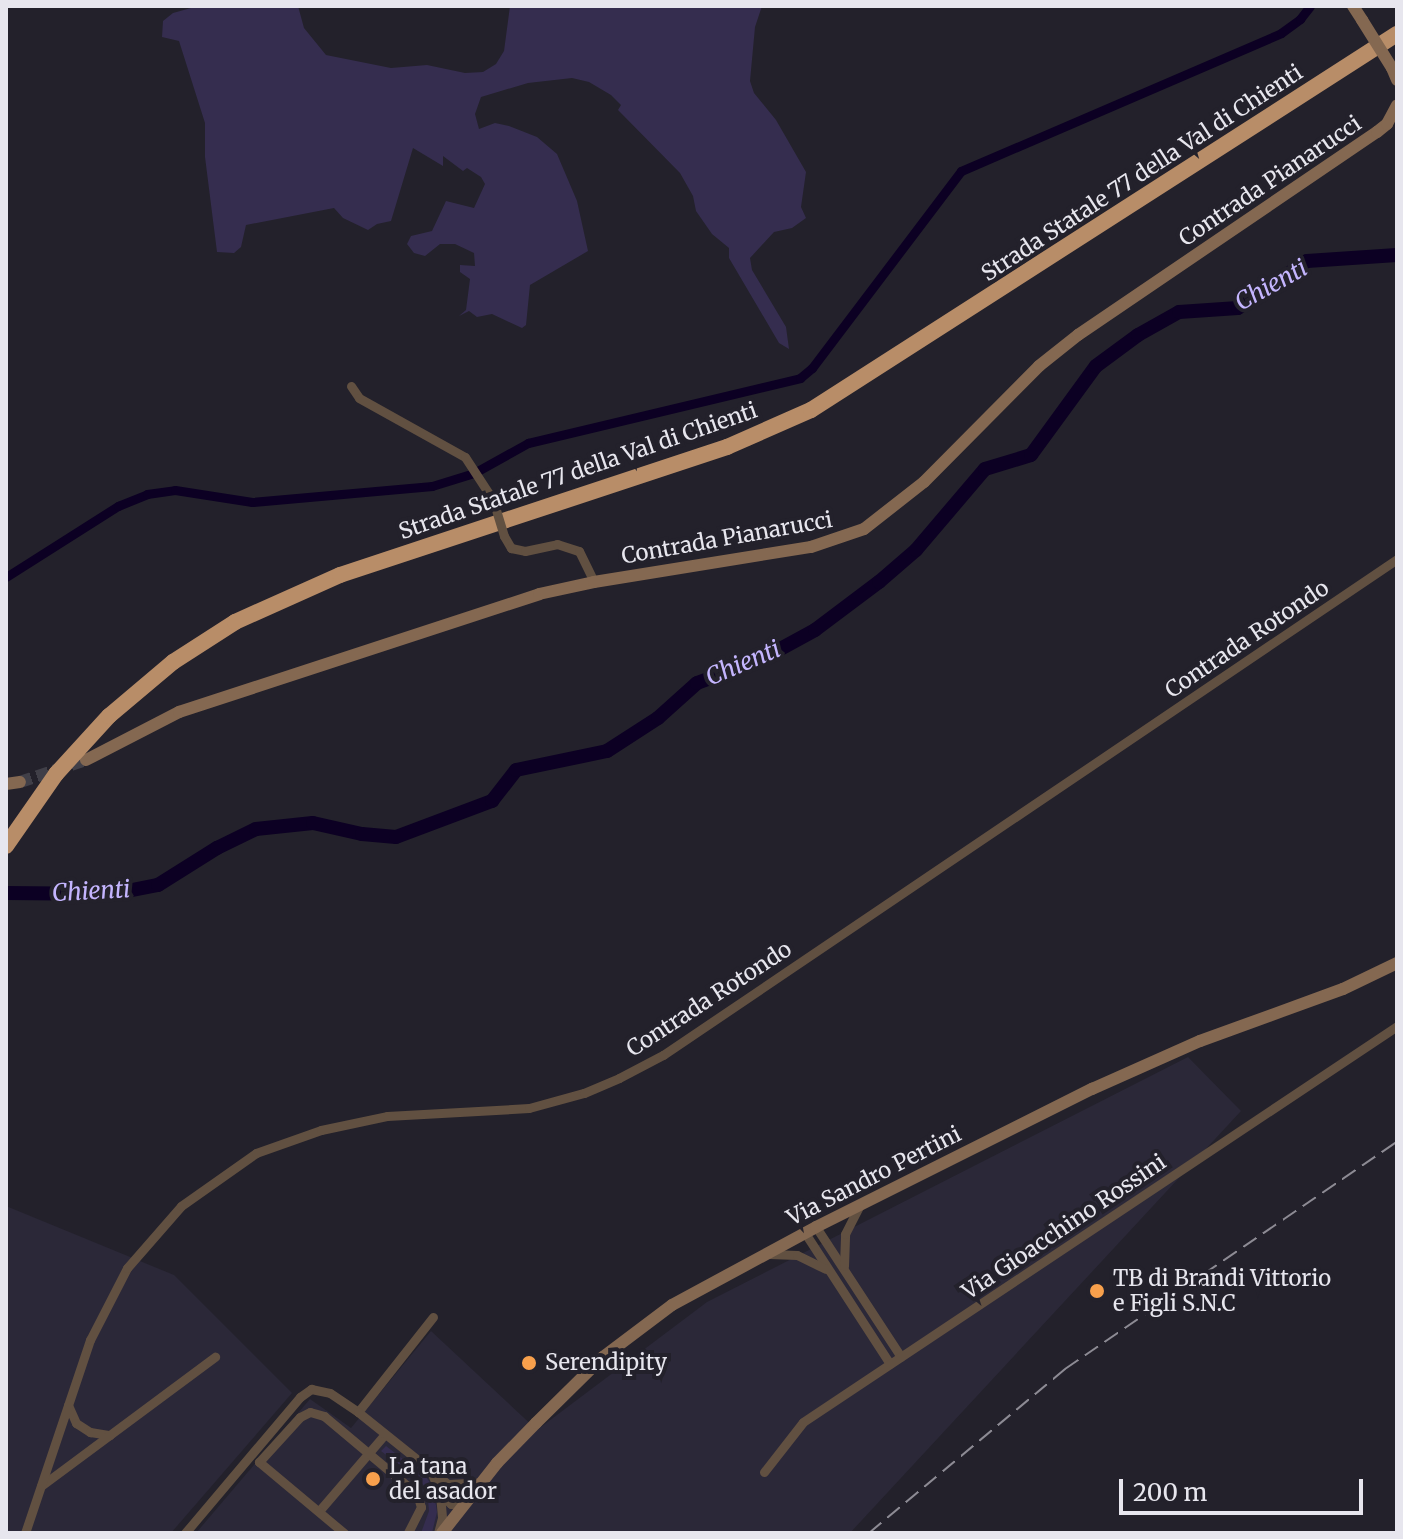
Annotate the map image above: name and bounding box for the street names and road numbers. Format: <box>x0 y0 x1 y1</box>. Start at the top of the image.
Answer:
street label: Strada Statale 77 della Val di Chienti <box>977 59 1307 287</box>
street label: Contrada Pianarucci <box>1174 110 1366 252</box>
street label: Strada Statale 77 della Val di Chienti <box>395 397 761 545</box>
street label: Contrada Pianarucci <box>619 506 835 570</box>
street label: Contrada Rotondo <box>1160 574 1334 704</box>
street label: Contrada Rotondo <box>621 936 797 1062</box>
street label: Via Sandro Pertini <box>783 1121 965 1231</box>
street label: Via Gioacchino Rossini <box>957 1149 1171 1305</box>

